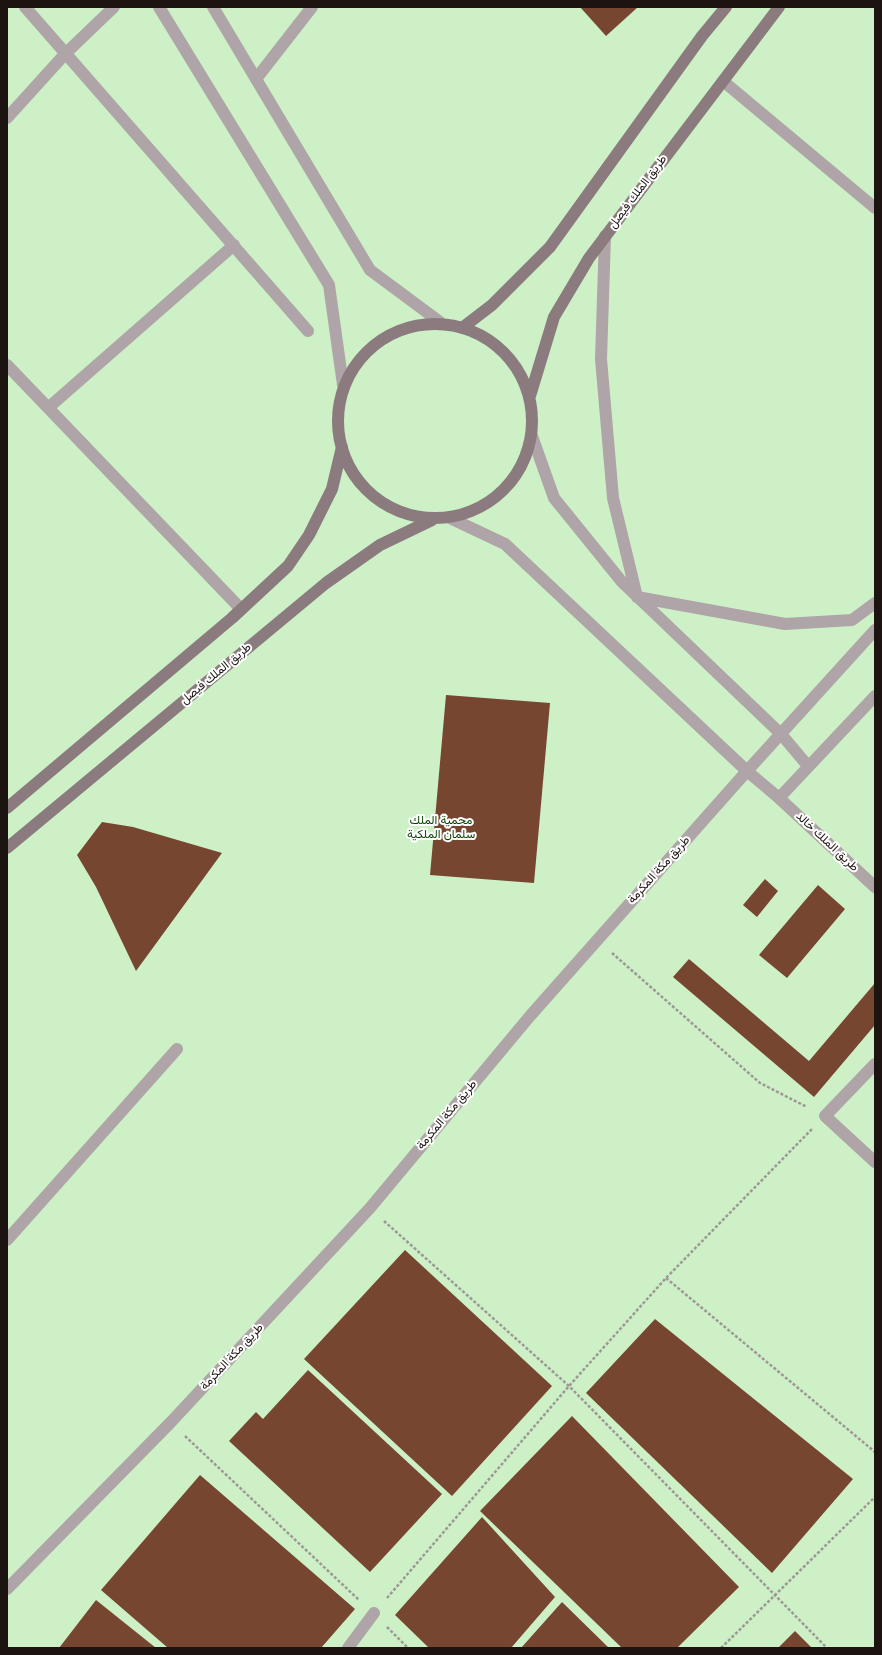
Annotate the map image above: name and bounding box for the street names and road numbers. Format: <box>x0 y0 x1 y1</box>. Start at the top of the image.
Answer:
street label: طريق الملك فيصل <box>606 153 670 231</box>
street label: طريق الملك فيصل <box>178 640 254 708</box>
street label: طريق الملك خالد <box>793 809 861 875</box>
street label: طريق مكة المكرمة <box>625 833 693 907</box>
street label: طريق مكة المكرمة <box>414 1077 480 1153</box>
street label: طريق مكة المكرمة <box>197 1321 267 1393</box>

